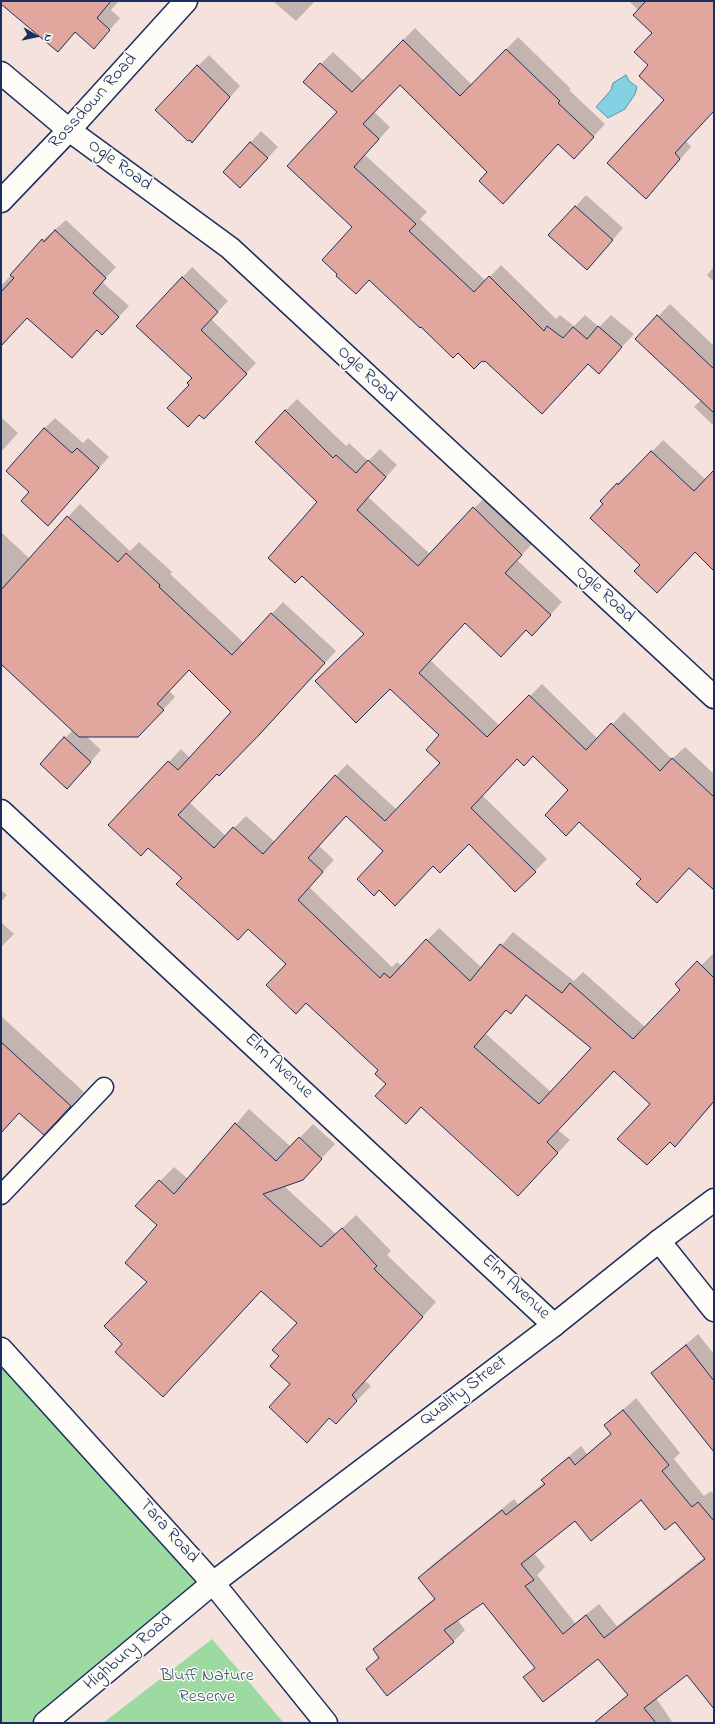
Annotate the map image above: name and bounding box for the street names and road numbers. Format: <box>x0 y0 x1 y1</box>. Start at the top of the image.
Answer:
street label: Rossdown Road <box>45 50 143 154</box>
street label: Ogle Road <box>83 136 155 196</box>
street label: Ogle Road <box>332 342 400 408</box>
street label: Ogle Road <box>570 562 638 628</box>
street label: Elm Avenue <box>239 1030 317 1104</box>
street label: Elm Avenue <box>476 1251 554 1325</box>
street label: Quality Street <box>416 1352 512 1432</box>
street label: Tara Road <box>134 1495 202 1569</box>
street label: Highbury Road <box>80 1610 178 1696</box>

